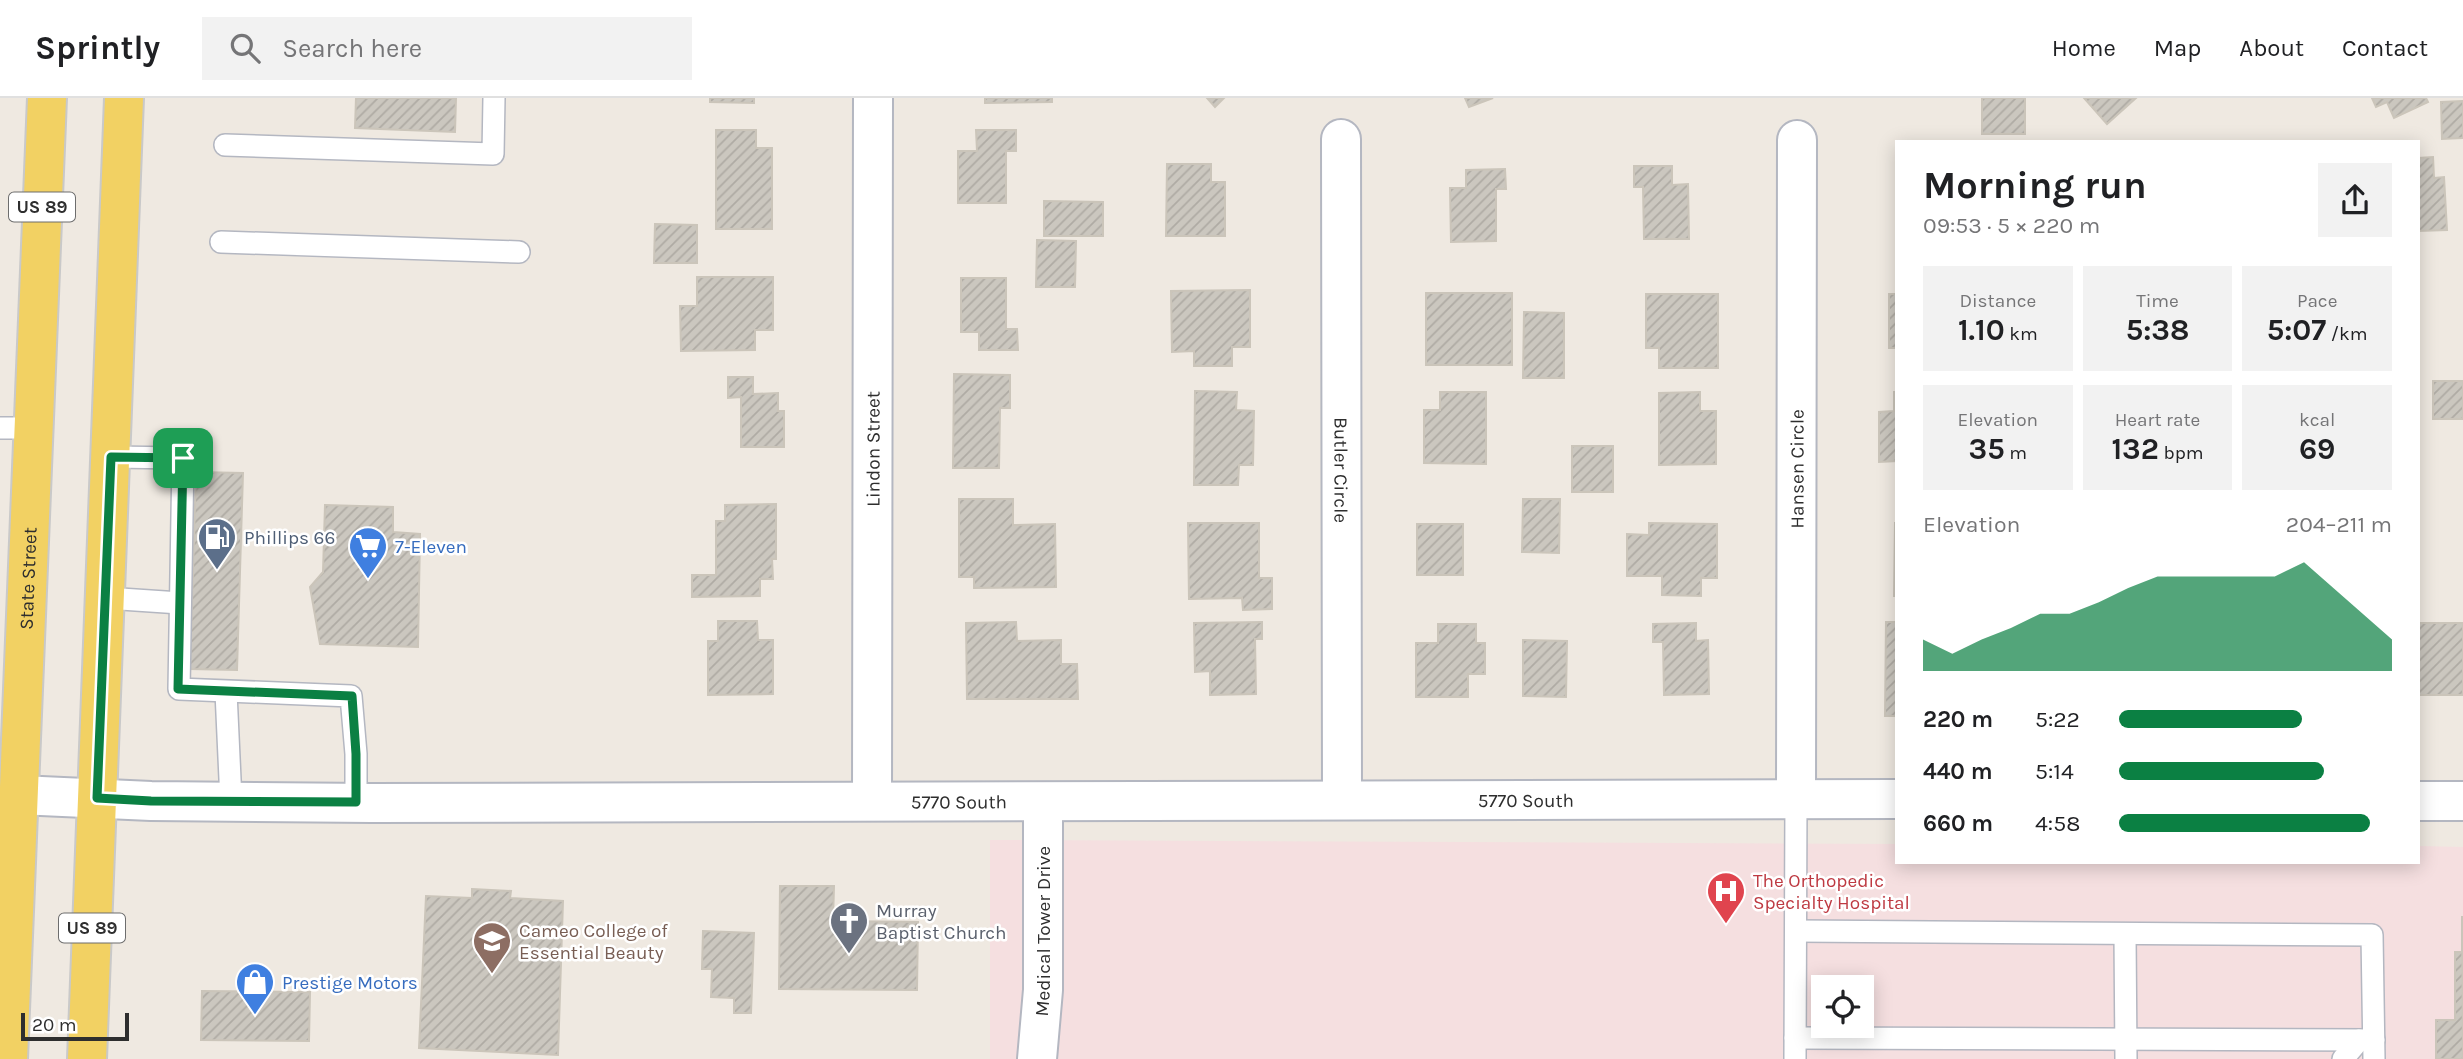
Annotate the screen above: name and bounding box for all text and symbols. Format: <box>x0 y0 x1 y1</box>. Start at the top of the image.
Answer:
search box <box>202 17 692 80</box>
text: Sprintly <box>35 29 160 67</box>
icon: search <box>226 29 264 67</box>
text: Search here <box>282 33 422 64</box>
text: Home <box>2052 34 2116 62</box>
text: Map <box>2154 34 2201 62</box>
text: About <box>2239 34 2304 62</box>
text: Contact <box>2342 34 2428 62</box>
text: Morning run <box>1923 163 2147 208</box>
button: share <box>2318 163 2392 237</box>
road number: US 89 <box>9 192 75 222</box>
text: 09:53 · 5 × 220 m <box>1923 212 2100 239</box>
text: Distance <box>1959 290 2036 312</box>
text: Time <box>2136 290 2179 312</box>
text: Pace <box>2297 290 2337 312</box>
text: 1.10 <box>1958 312 2005 348</box>
text: 5:38 <box>2126 312 2189 348</box>
text: 5:07 <box>2267 312 2326 348</box>
text: km <box>2005 323 2038 345</box>
text: /km <box>2326 323 2367 345</box>
street label: Lindon Street <box>862 391 885 507</box>
street label: Hansen Circle <box>1786 409 1809 529</box>
text: Elevation <box>1958 409 2038 431</box>
text: Heart rate <box>2115 409 2200 431</box>
text: kcal <box>2299 409 2335 431</box>
street label: Butler Circle <box>1329 417 1352 523</box>
pin <box>153 428 213 488</box>
text: 35 <box>1969 431 2005 467</box>
text: 132 <box>2111 431 2159 467</box>
text: 69 <box>2299 431 2335 467</box>
icon: arrive <box>164 439 202 477</box>
text: m <box>2005 442 2027 464</box>
text: bpm <box>2159 442 2204 464</box>
text: Elevation <box>1923 511 2020 538</box>
text: 204–211 m <box>2286 511 2392 538</box>
fuel station icon: Phillips 66 <box>196 516 238 571</box>
supermarket icon: 7-Eleven <box>347 525 389 580</box>
street label: State Street <box>15 527 42 630</box>
place label: Phillips 66 <box>244 527 335 549</box>
place label: 7-Eleven <box>395 536 467 558</box>
text: 220 m <box>1923 706 1993 733</box>
text: 5:22 <box>2035 706 2080 733</box>
text: 440 m <box>1923 758 1993 785</box>
text: 5:14 <box>2035 758 2074 785</box>
street label: 5770 South <box>1478 790 1574 812</box>
street label: 5770 South <box>911 791 1007 814</box>
text: 660 m <box>1923 810 1993 837</box>
text: 4:58 <box>2035 810 2080 837</box>
street label: Medical Tower Drive <box>1031 846 1055 1018</box>
hospital icon: The Orthopedic Specialty Hospital <box>1705 870 1747 925</box>
place label: The Orthopedic Specialty Hospital <box>1753 870 1910 914</box>
church icon: Murray Baptist Church <box>828 900 870 955</box>
place label: Murray Baptist Church <box>876 900 1007 944</box>
road number: US 89 <box>59 914 125 942</box>
school or university icon: Cameo College of Essential Beauty <box>471 920 513 975</box>
place label: Cameo College of Essential Beauty <box>519 920 668 964</box>
shop icon: Prestige Motors <box>234 961 276 1016</box>
place label: Prestige Motors <box>282 972 418 994</box>
map controls <box>1811 975 1874 1038</box>
button: locate <box>1811 975 1874 1038</box>
scale bar <box>21 1010 130 1042</box>
text: 20 m <box>32 1014 77 1036</box>

